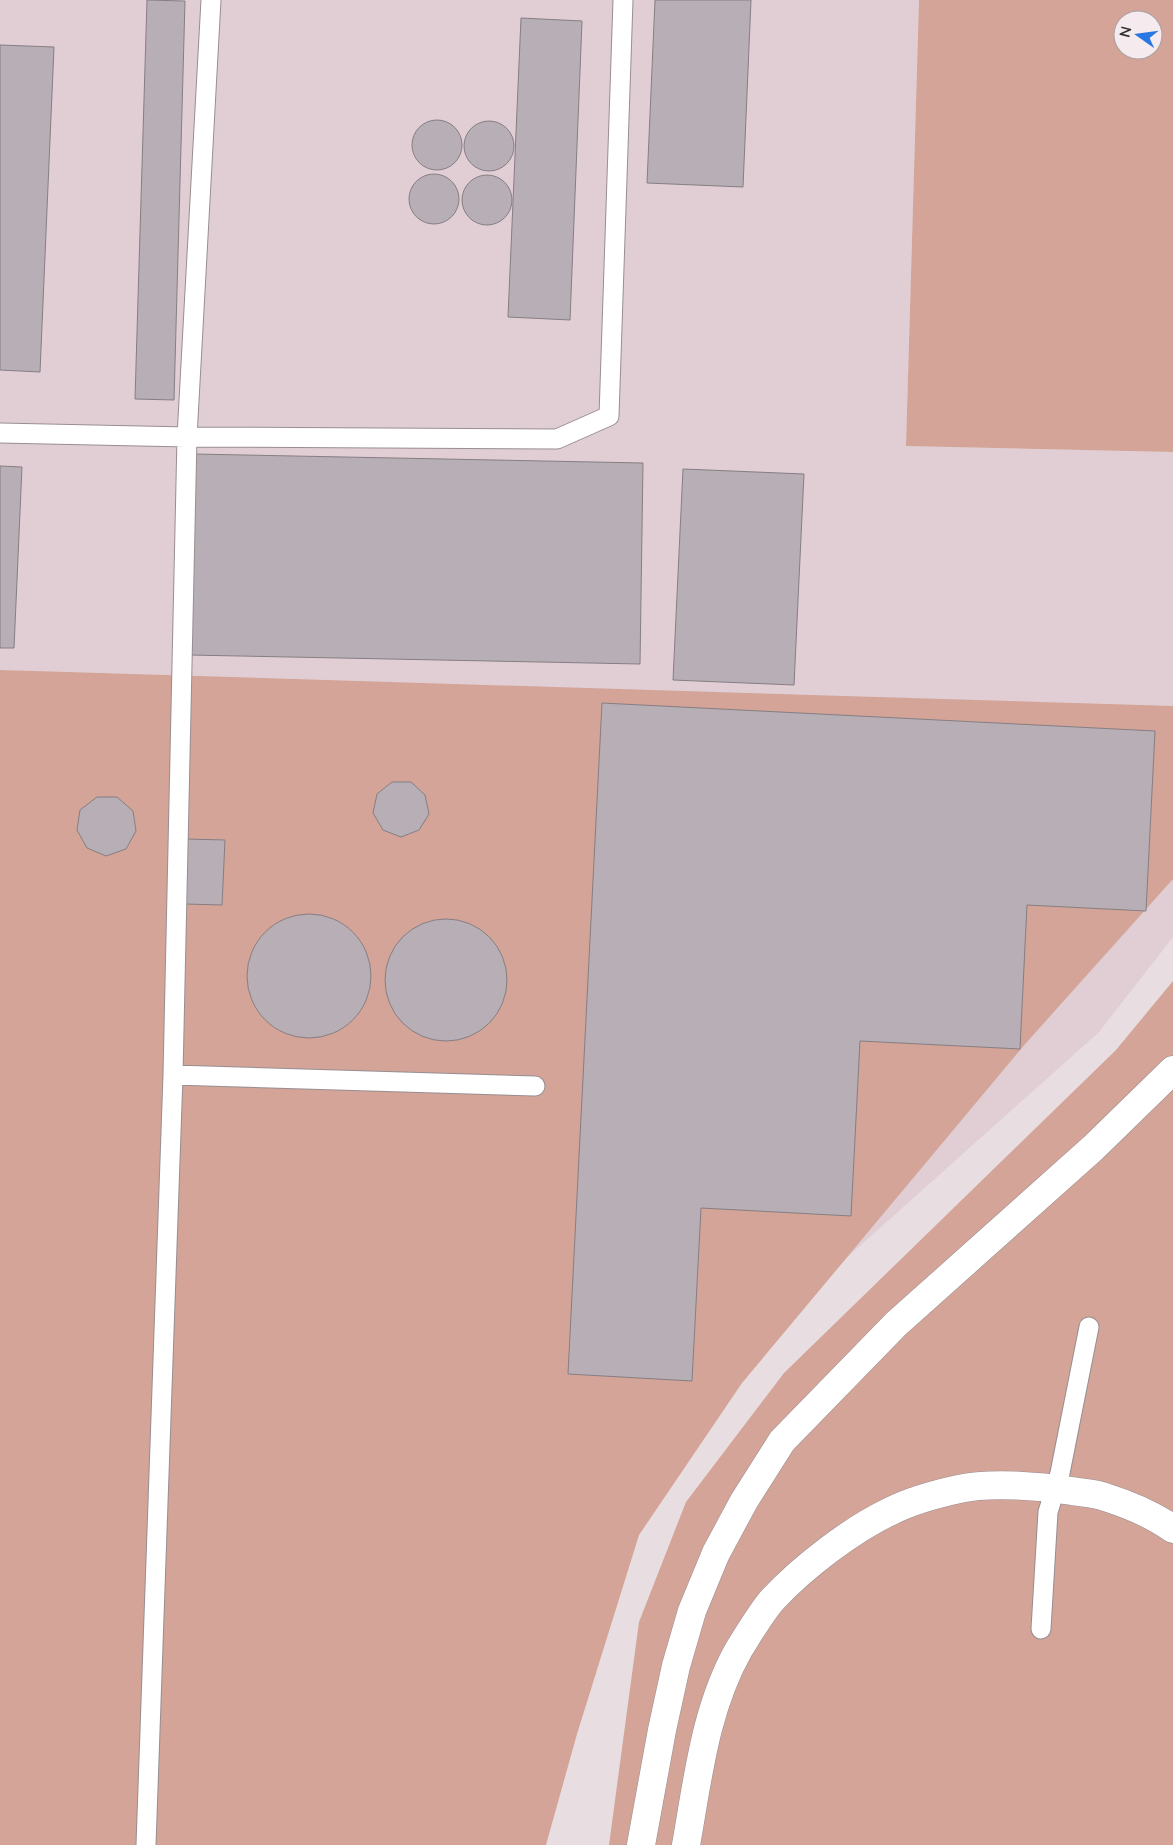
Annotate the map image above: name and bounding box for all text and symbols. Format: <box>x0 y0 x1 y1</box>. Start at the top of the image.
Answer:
north arrow <box>1113 10 1163 60</box>
text: N <box>1115 24 1134 39</box>

